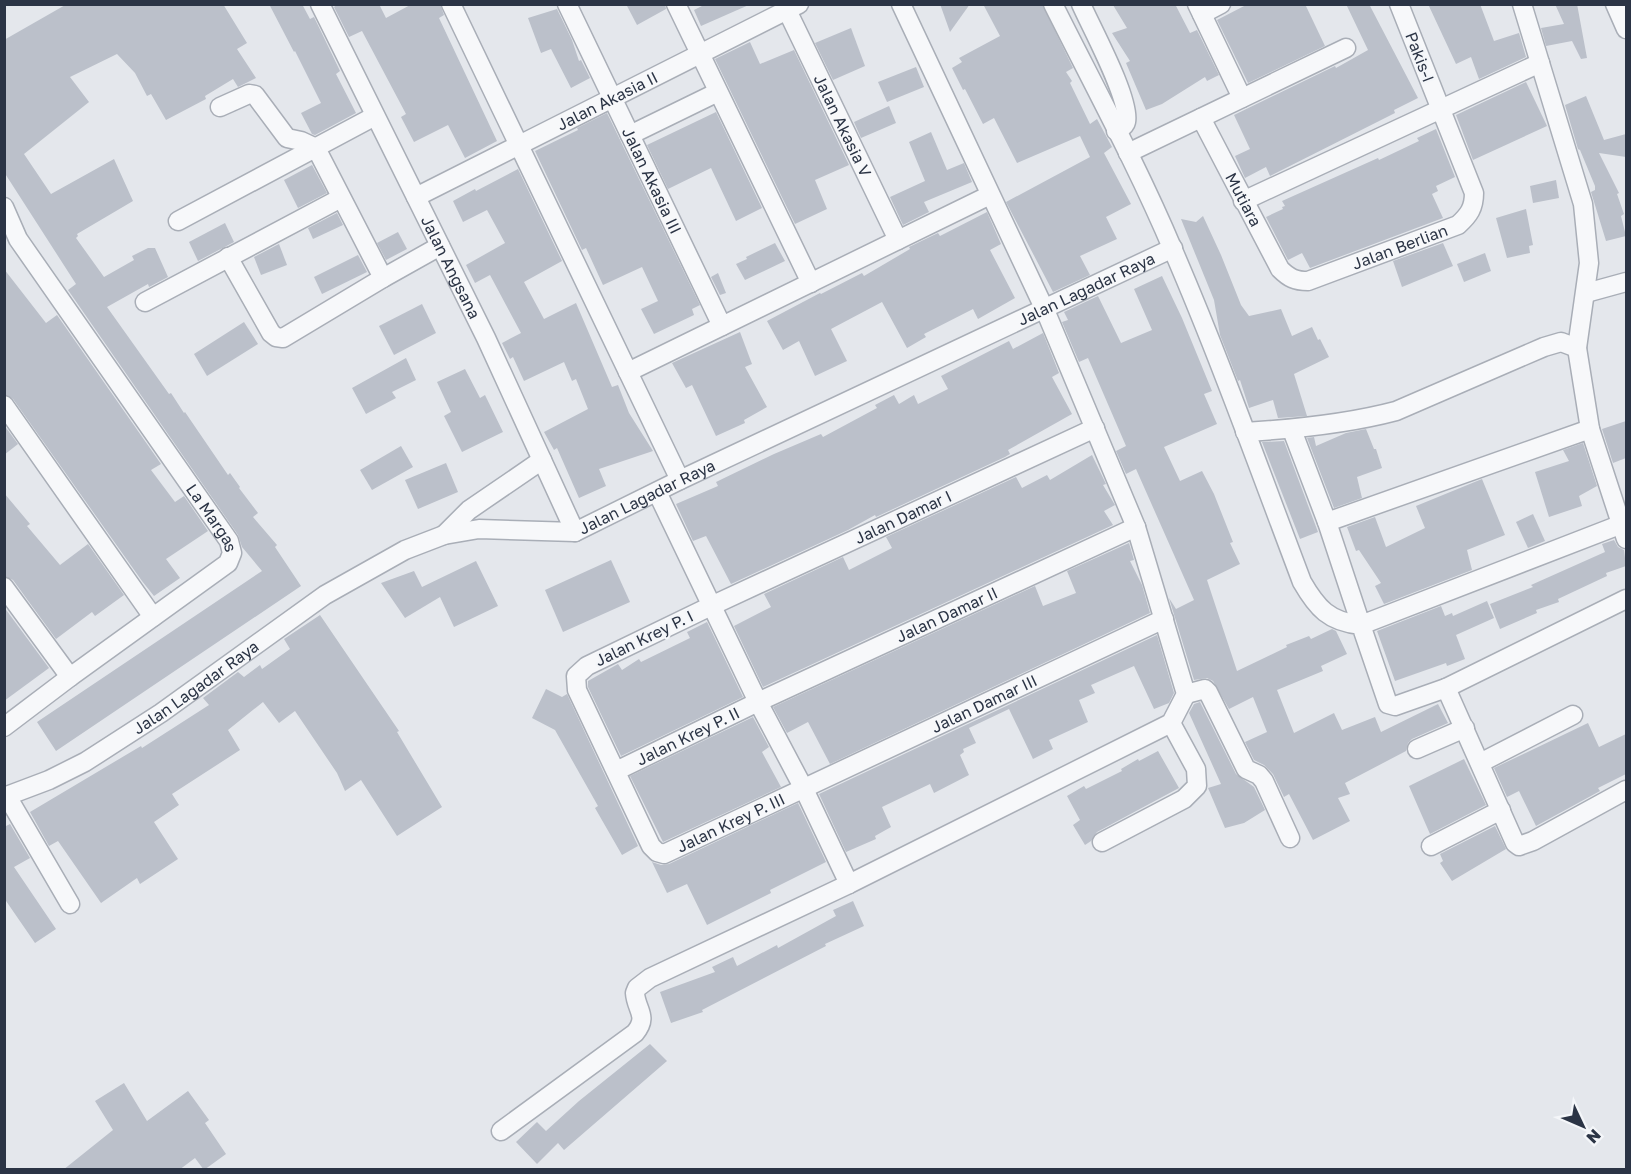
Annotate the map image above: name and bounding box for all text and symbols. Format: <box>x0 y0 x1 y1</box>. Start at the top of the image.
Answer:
street label: Pakis-I <box>1401 29 1439 85</box>
street label: Jalan Akasia II <box>553 67 661 135</box>
street label: Jalan Akasia V <box>810 71 876 180</box>
street label: Jalan Akasia III <box>618 124 686 237</box>
street label: Mutiara <box>1221 169 1266 230</box>
street label: Jalan Angsana <box>417 212 485 322</box>
street label: Jalan Berlian <box>1349 220 1450 274</box>
street label: Jalan Lagadar Raya <box>1014 248 1158 330</box>
street label: Jalan Lagadar Raya <box>575 455 718 539</box>
street label: La Margas <box>182 480 241 554</box>
street label: Jalan Damar I <box>851 486 955 548</box>
street label: Jalan Damar II <box>893 582 1001 647</box>
street label: Jalan Krey P. I <box>592 606 696 670</box>
street label: Jalan Lagadar Raya <box>129 636 263 738</box>
street label: Jalan Damar III <box>928 670 1040 737</box>
street label: Jalan Krey P. II <box>633 703 743 770</box>
street label: Jalan Krey P. III <box>673 789 788 857</box>
north arrow <box>1553 1096 1613 1156</box>
text: N <box>1582 1125 1605 1148</box>

